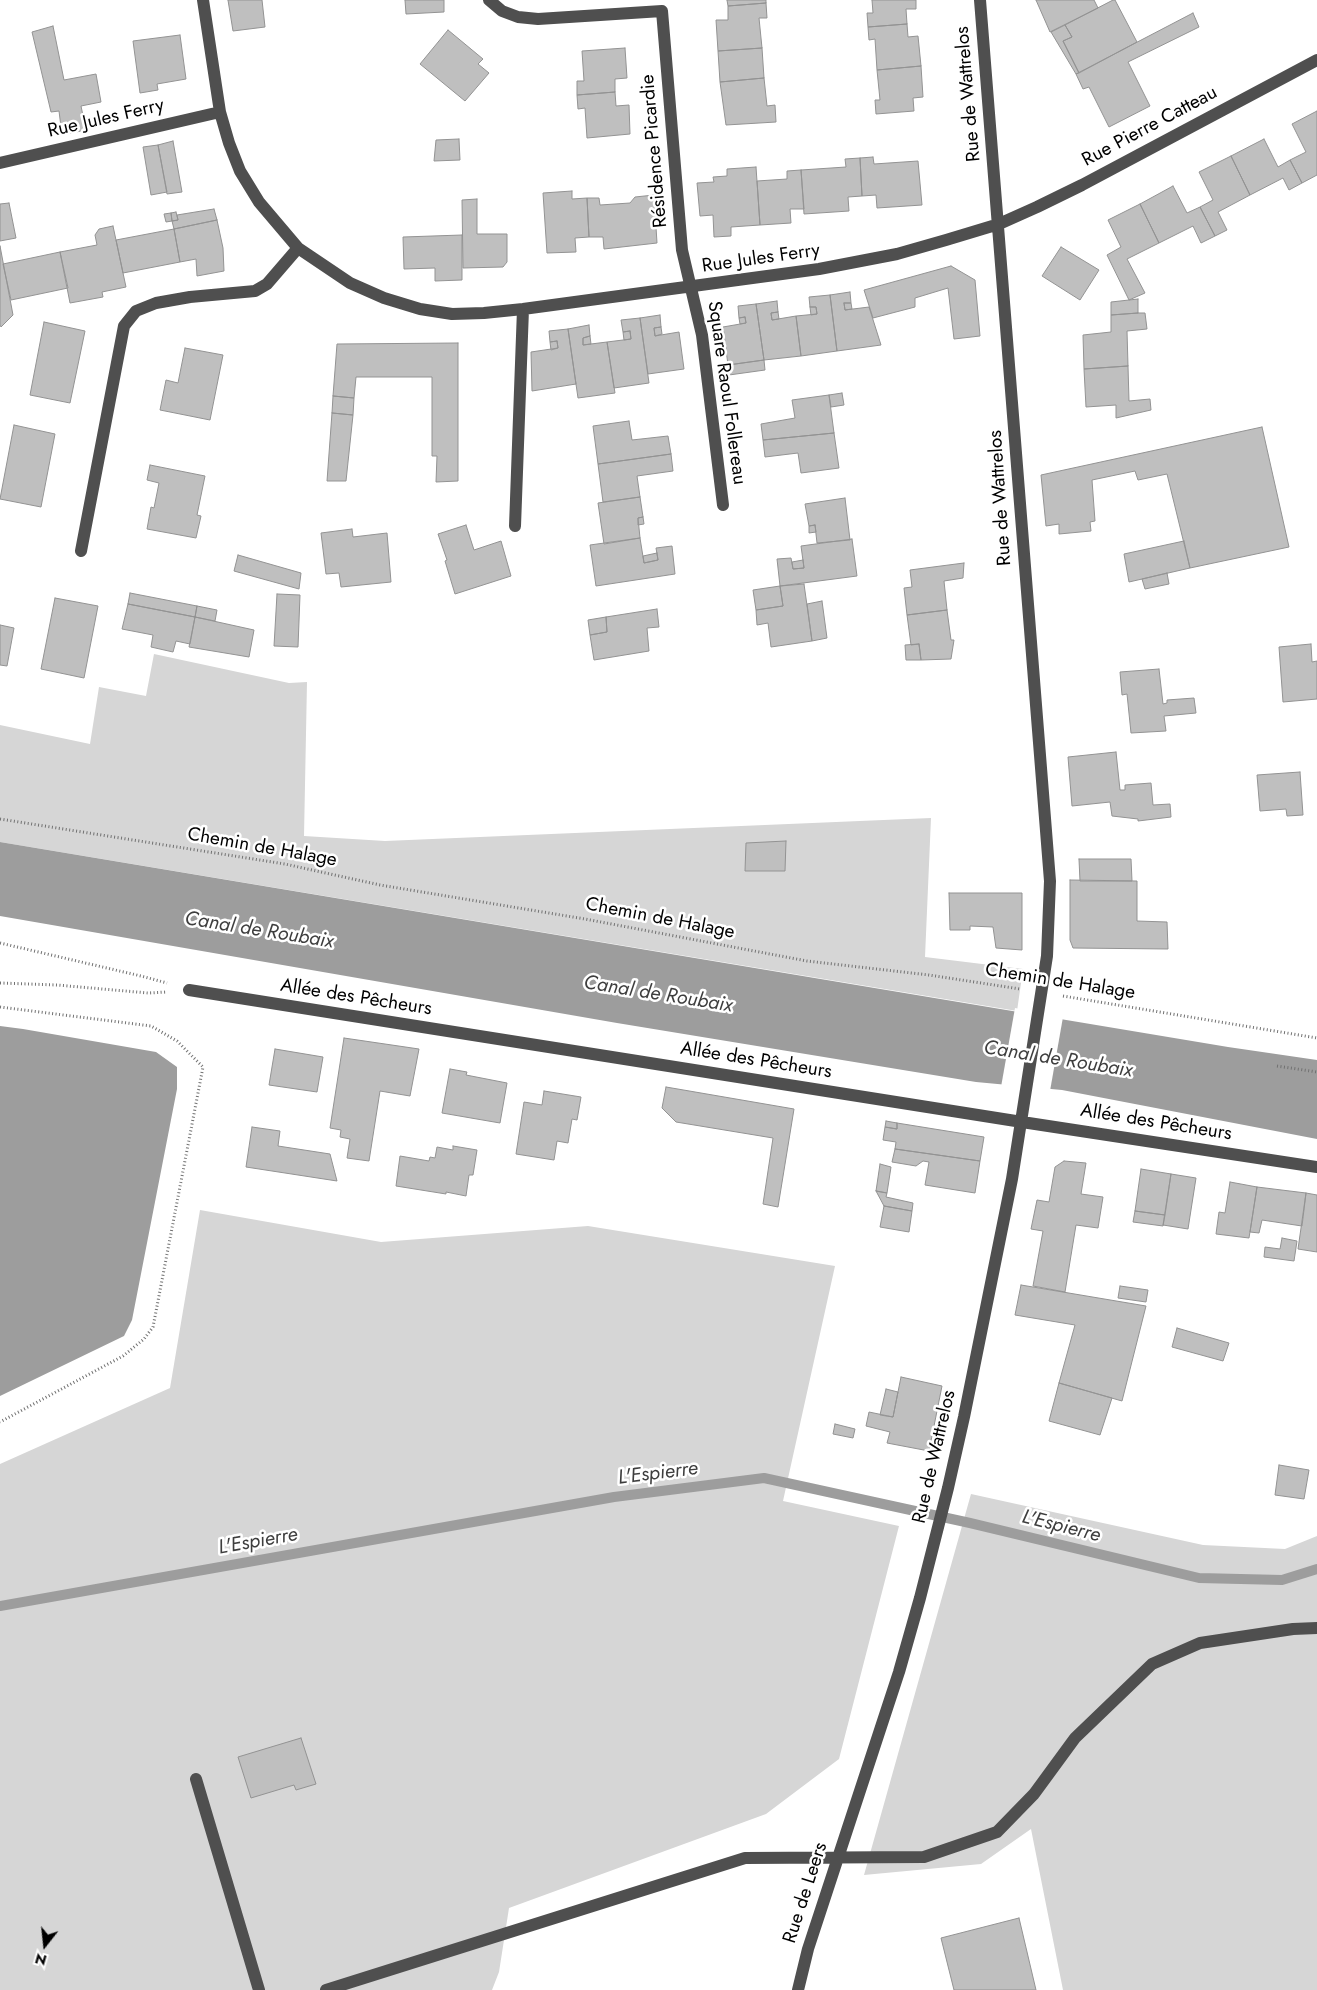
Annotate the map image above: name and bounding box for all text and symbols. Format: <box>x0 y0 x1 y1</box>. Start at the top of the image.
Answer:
street label: Rue de Wattrelos <box>952 25 986 163</box>
street label: Résidence Picardie <box>637 73 673 229</box>
street label: Rue Pierre Catteau <box>1079 82 1221 172</box>
street label: Rue Jules Ferry <box>46 95 166 143</box>
street label: Rue Jules Ferry <box>701 239 821 279</box>
street label: Square Raoul Follereau <box>702 300 750 486</box>
street label: Rue de Wattrelos <box>985 429 1017 567</box>
street label: Chemin de Halage <box>185 824 339 872</box>
street label: Chemin de Halage <box>584 893 736 945</box>
water label: Canal de Roubaix <box>183 907 335 955</box>
street label: Chemin de Halage <box>983 959 1137 1005</box>
water label: Canal de Roubaix <box>582 971 734 1019</box>
street label: Allée des Pêcheurs <box>279 975 433 1021</box>
water label: Canal de Roubaix <box>982 1036 1134 1084</box>
street label: Allée des Pêcheurs <box>679 1038 833 1084</box>
street label: Allée des Pêcheurs <box>1079 1100 1233 1146</box>
street label: Rue de Wattrelos <box>909 1388 961 1526</box>
water label: L'Espierre <box>617 1457 699 1491</box>
water label: L'Espierre <box>1019 1506 1103 1548</box>
water label: L'Espierre <box>216 1523 300 1561</box>
street label: Rue de Leers <box>779 1840 833 1946</box>
north arrow <box>20 1920 70 1970</box>
text: N <box>33 1948 49 1971</box>

